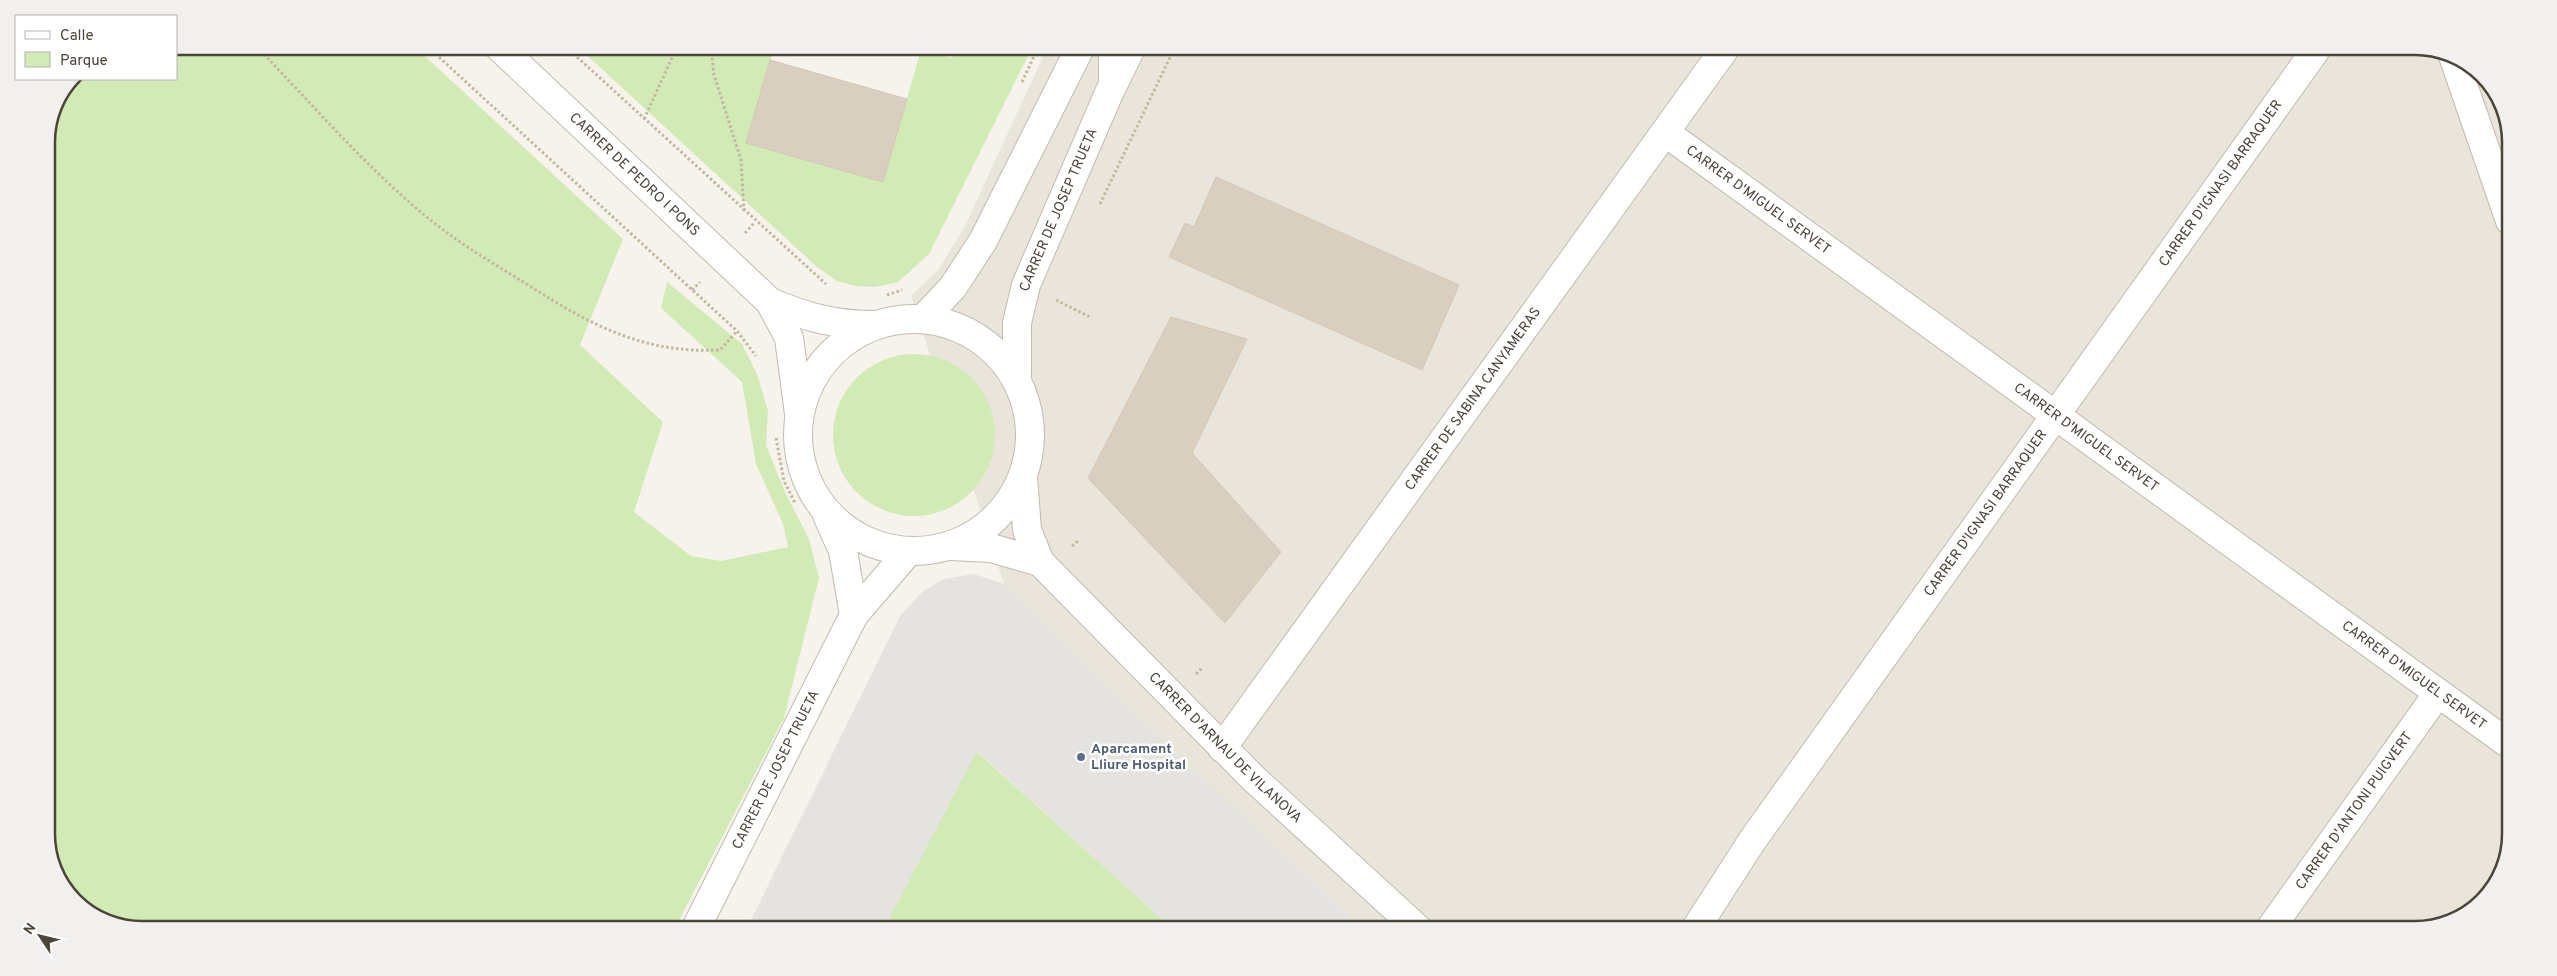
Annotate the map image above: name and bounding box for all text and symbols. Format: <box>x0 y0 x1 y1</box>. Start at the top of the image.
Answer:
legend <box>15 15 178 80</box>
text: Calle <box>60 27 94 46</box>
text: Parque <box>60 52 108 71</box>
street label: CARRER D'IGNASI BARRAQUER <box>2155 97 2286 270</box>
street label: CARRER DE PEDRO I PONS <box>566 109 703 240</box>
street label: CARRER DE JOSEP TRUETA <box>1016 125 1101 293</box>
street label: CARRER D'MIGUEL SERVET <box>1683 142 1834 258</box>
street label: CARRER DE SABINA CANYAMERAS <box>1401 304 1545 494</box>
street label: CARRER D'MIGUEL SERVET <box>2010 379 2162 496</box>
street label: CARRER D'IGNASI BARRAQUER <box>1920 426 2051 600</box>
street label: CARRER D'MIGUEL SERVET <box>2338 617 2490 734</box>
street label: CARRER D'ARNAU DE VILANOVA <box>1145 669 1305 827</box>
street label: CARRER DE JOSEP TRUETA <box>729 687 823 852</box>
street label: CARRER D'ANTONI PUIGVERT <box>2292 729 2416 893</box>
place label: Aparcament Lliure Hospital <box>1091 741 1186 774</box>
marker: Aparcament Lliure Hospital <box>1075 751 1087 763</box>
north arrow <box>15 911 65 961</box>
text: N <box>21 920 40 938</box>

